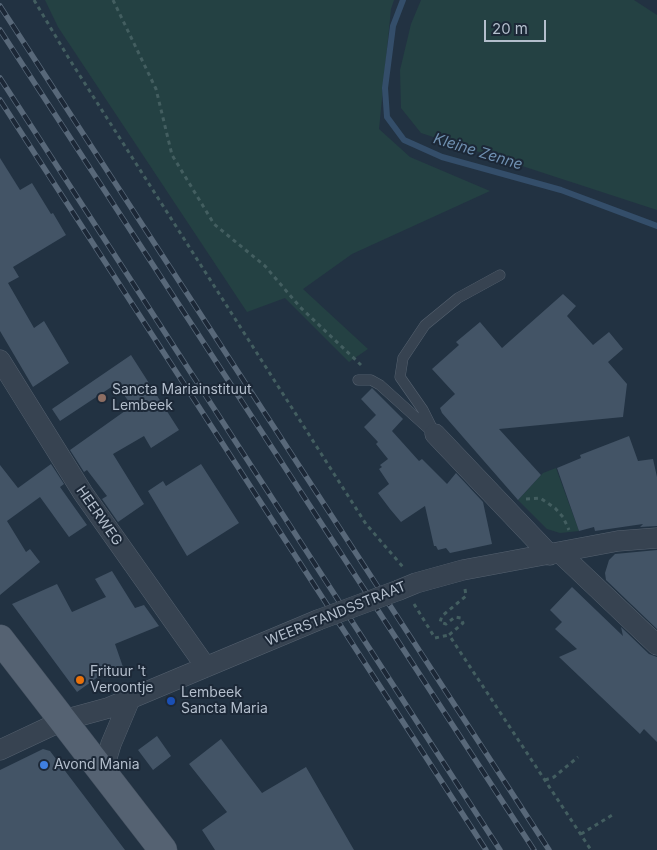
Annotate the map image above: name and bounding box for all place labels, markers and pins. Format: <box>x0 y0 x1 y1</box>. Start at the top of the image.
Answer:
place label: Sancta Mariainstituut Lembeek <box>112 382 252 414</box>
marker: Sancta Mariainstituut Lembeek <box>96 392 108 404</box>
place label: Frituur 't Veroontje <box>90 664 153 696</box>
marker: Frituur 't Veroontje <box>74 674 86 686</box>
place label: Lembeek Sancta Maria <box>181 685 268 718</box>
marker: Lembeek Sancta Maria <box>165 695 177 707</box>
place label: Avond Mania <box>54 757 140 773</box>
marker: Avond Mania <box>38 759 50 771</box>

